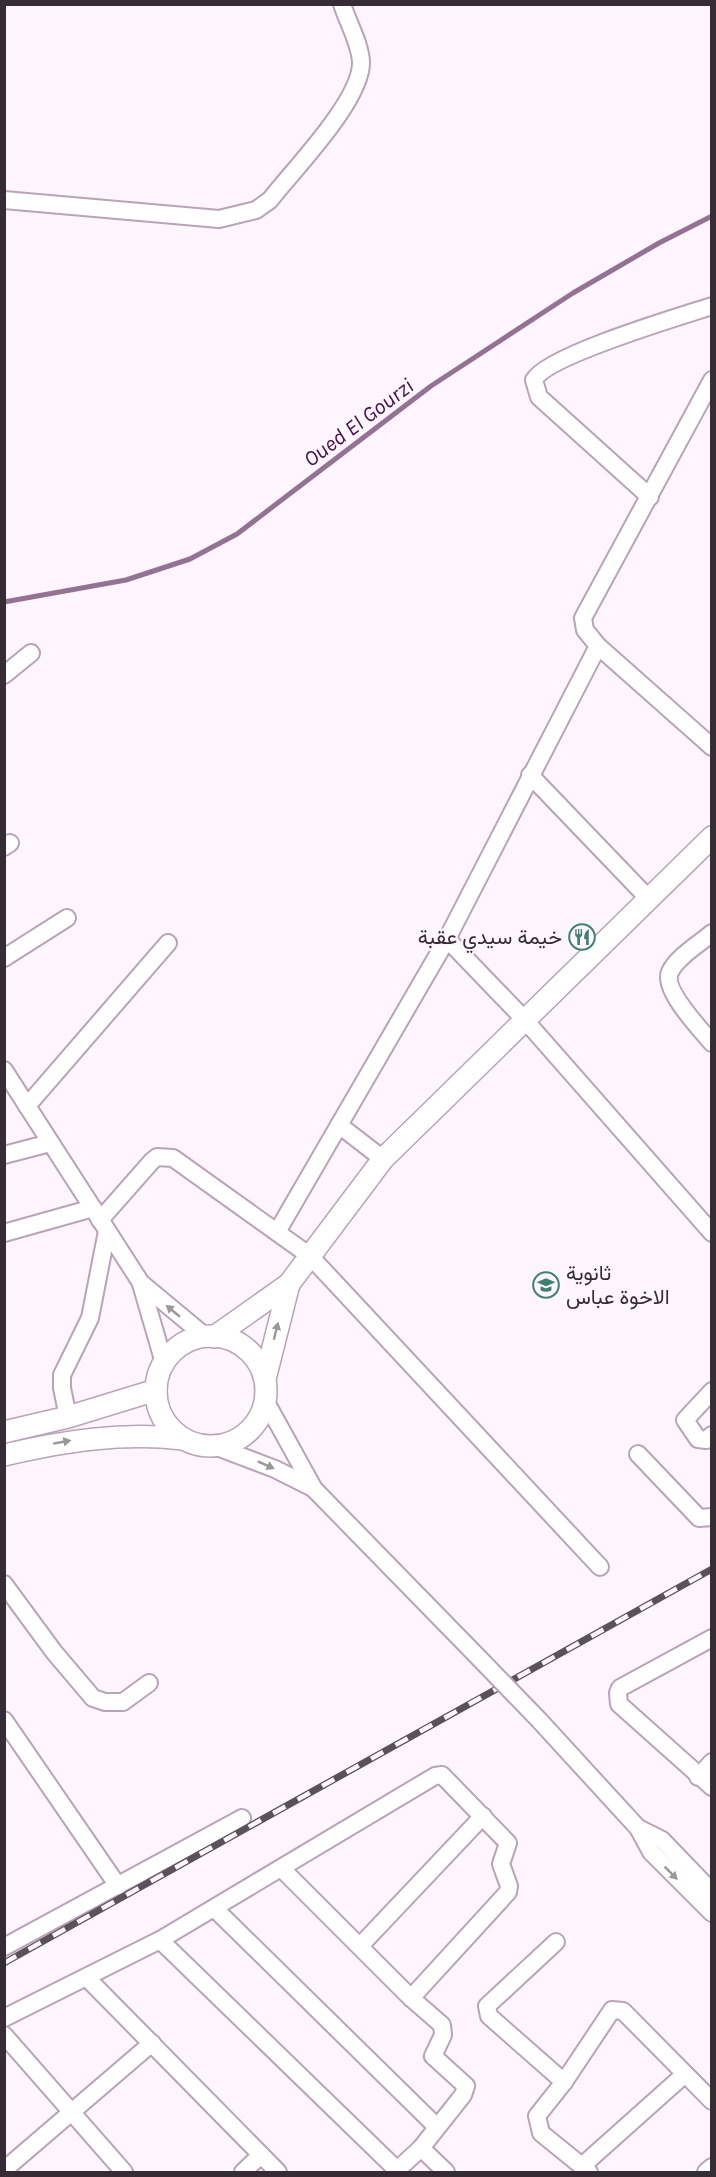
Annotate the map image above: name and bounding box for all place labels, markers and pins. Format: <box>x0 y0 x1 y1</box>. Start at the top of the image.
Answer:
restaurant icon: خيمة سيدي عقبة <box>567 922 597 952</box>
place label: خيمة سيدي عقبة <box>418 925 562 954</box>
place label: ثانوية الاخوة عباس <box>566 1261 670 1310</box>
school or university icon: ثانوية الاخوة عباس <box>531 1270 561 1300</box>

